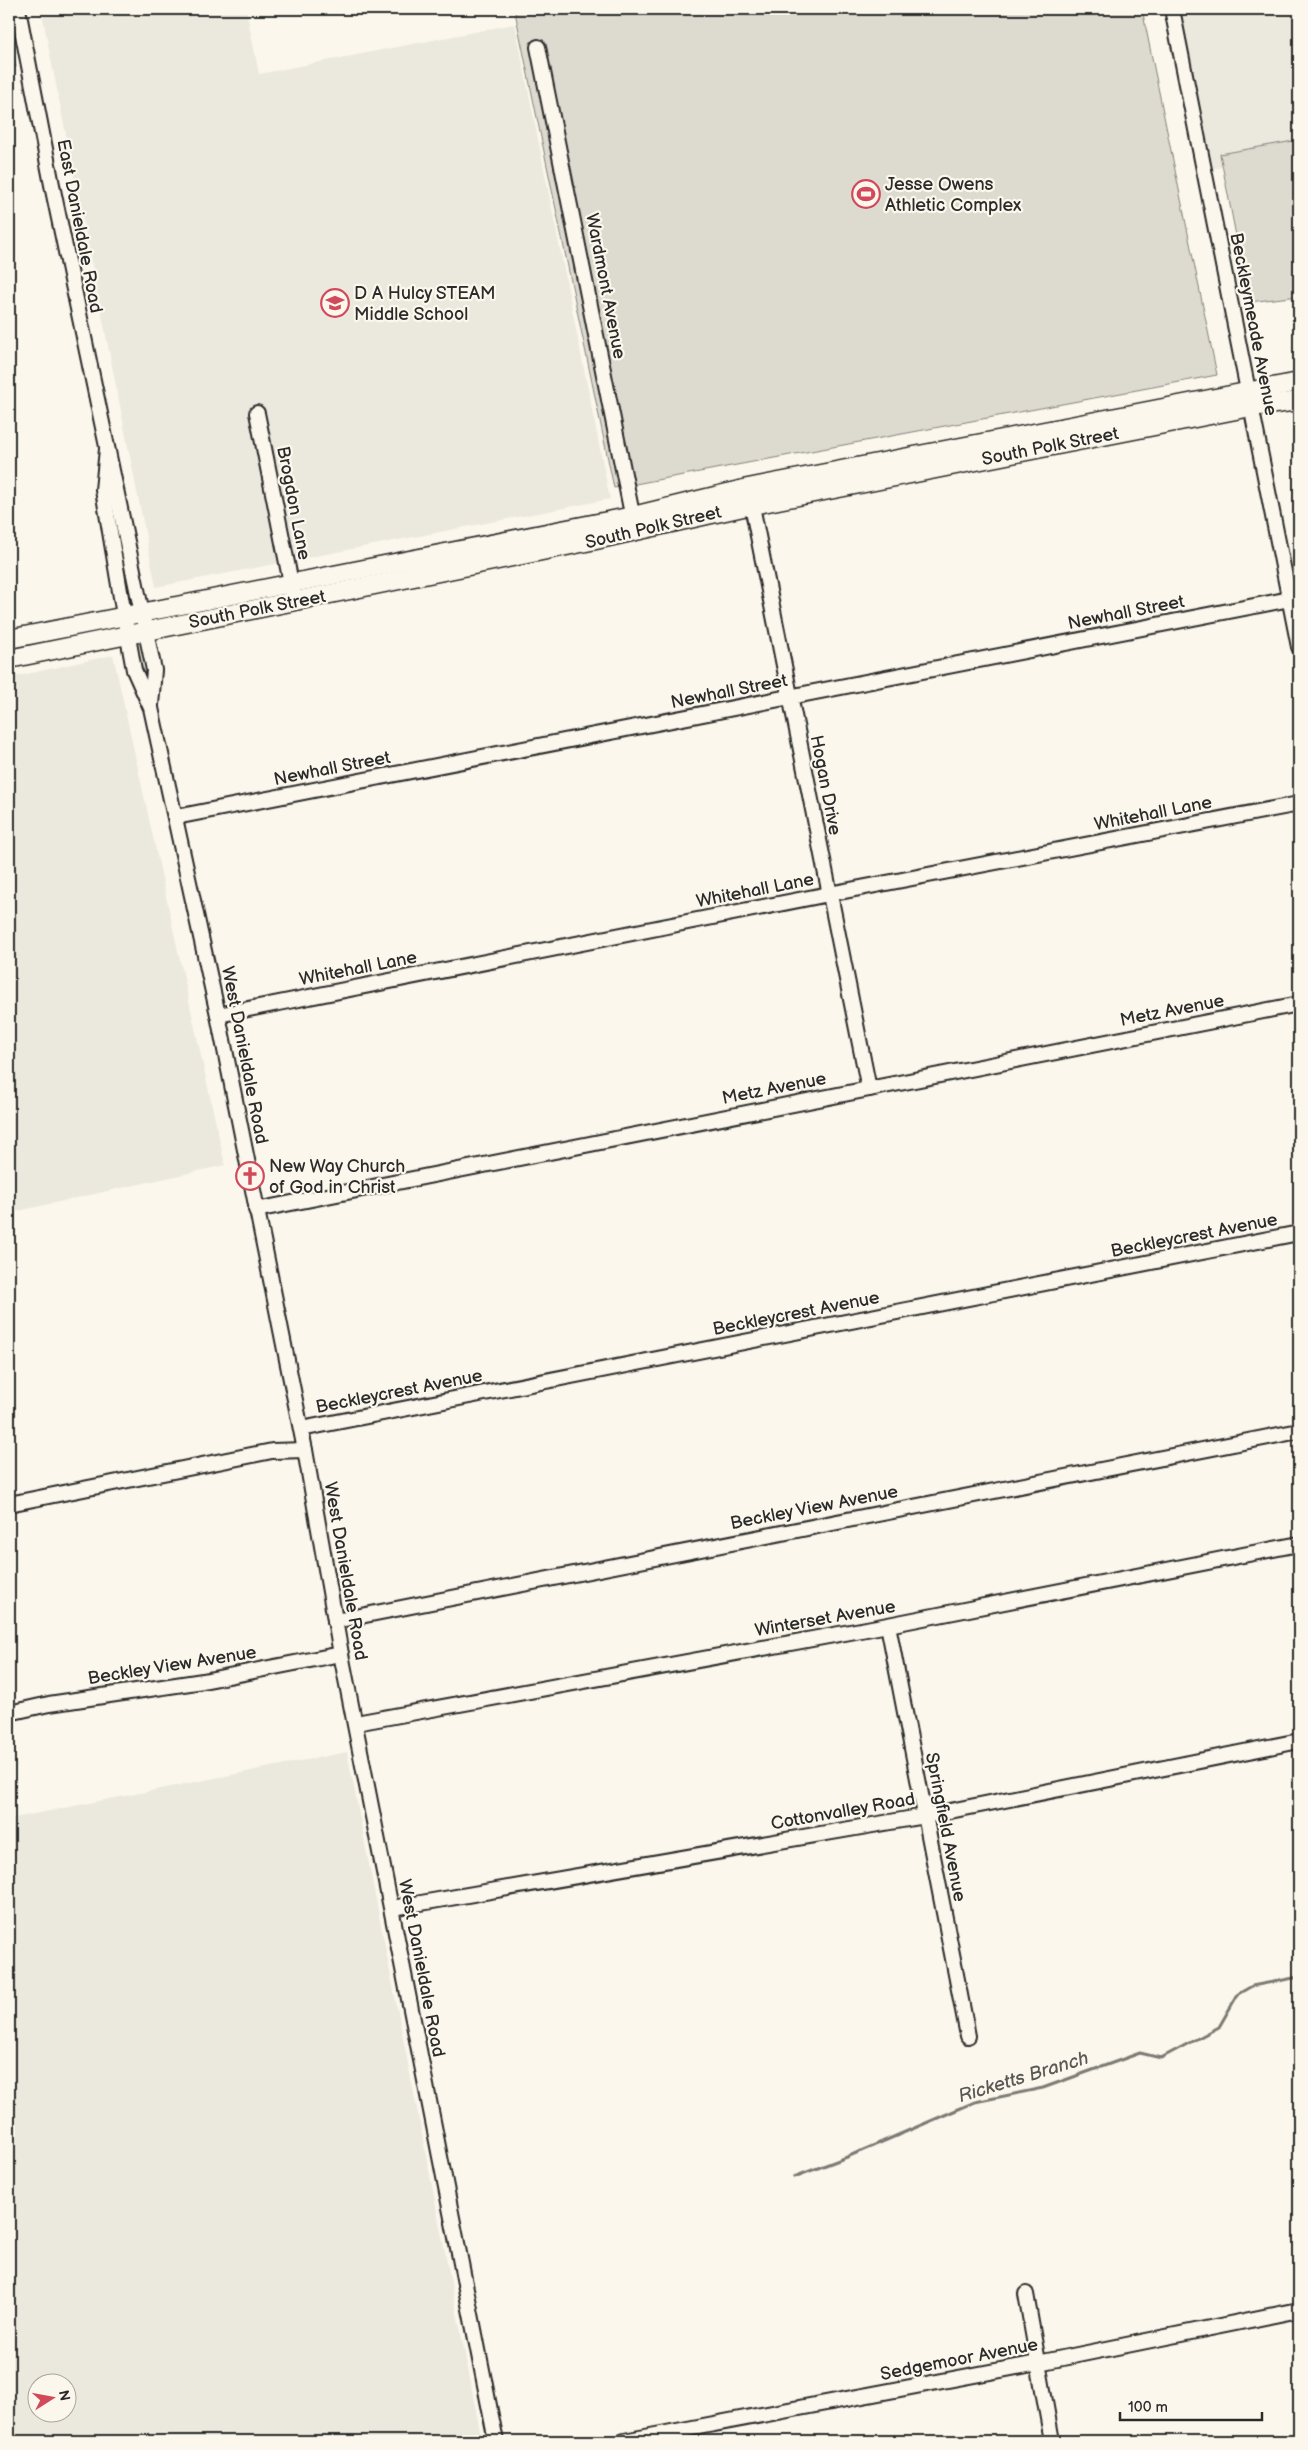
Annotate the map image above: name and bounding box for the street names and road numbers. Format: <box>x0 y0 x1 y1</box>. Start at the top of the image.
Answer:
street label: East Danieldale Road <box>52 137 107 315</box>
street label: Wardmont Avenue <box>581 211 630 361</box>
street label: Beckleymeade Avenue <box>1225 231 1282 418</box>
street label: South Polk Street <box>980 423 1121 470</box>
street label: Brogdon Lane <box>272 444 315 562</box>
street label: South Polk Street <box>583 502 724 553</box>
street label: South Polk Street <box>187 586 328 633</box>
street label: Newhall Street <box>1066 591 1187 634</box>
street label: Newhall Street <box>669 670 790 713</box>
street label: Hogan Drive <box>806 733 846 837</box>
street label: Newhall Street <box>272 747 393 790</box>
street label: Whitehall Lane <box>1092 792 1214 835</box>
street label: Whitehall Lane <box>694 869 816 912</box>
street label: Whitehall Lane <box>297 947 419 990</box>
street label: West Danieldale Road <box>217 964 272 1146</box>
street label: Metz Avenue <box>1118 990 1226 1031</box>
street label: Metz Avenue <box>720 1068 828 1109</box>
street label: Beckleycrest Avenue <box>1109 1209 1280 1262</box>
street label: Beckleycrest Avenue <box>711 1287 882 1340</box>
street label: Beckleycrest Avenue <box>314 1365 485 1418</box>
street label: West Danieldale Road <box>319 1480 372 1662</box>
street label: Beckley View Avenue <box>728 1481 900 1534</box>
street label: Winterset Avenue <box>753 1596 897 1641</box>
street label: Beckley View Avenue <box>86 1642 258 1689</box>
street label: Springfield Avenue <box>921 1751 970 1904</box>
street label: Cottonvalley Road <box>769 1788 917 1835</box>
street label: West Danieldale Road <box>394 1877 449 2059</box>
street label: Sedgemoor Avenue <box>879 2334 1040 2385</box>

